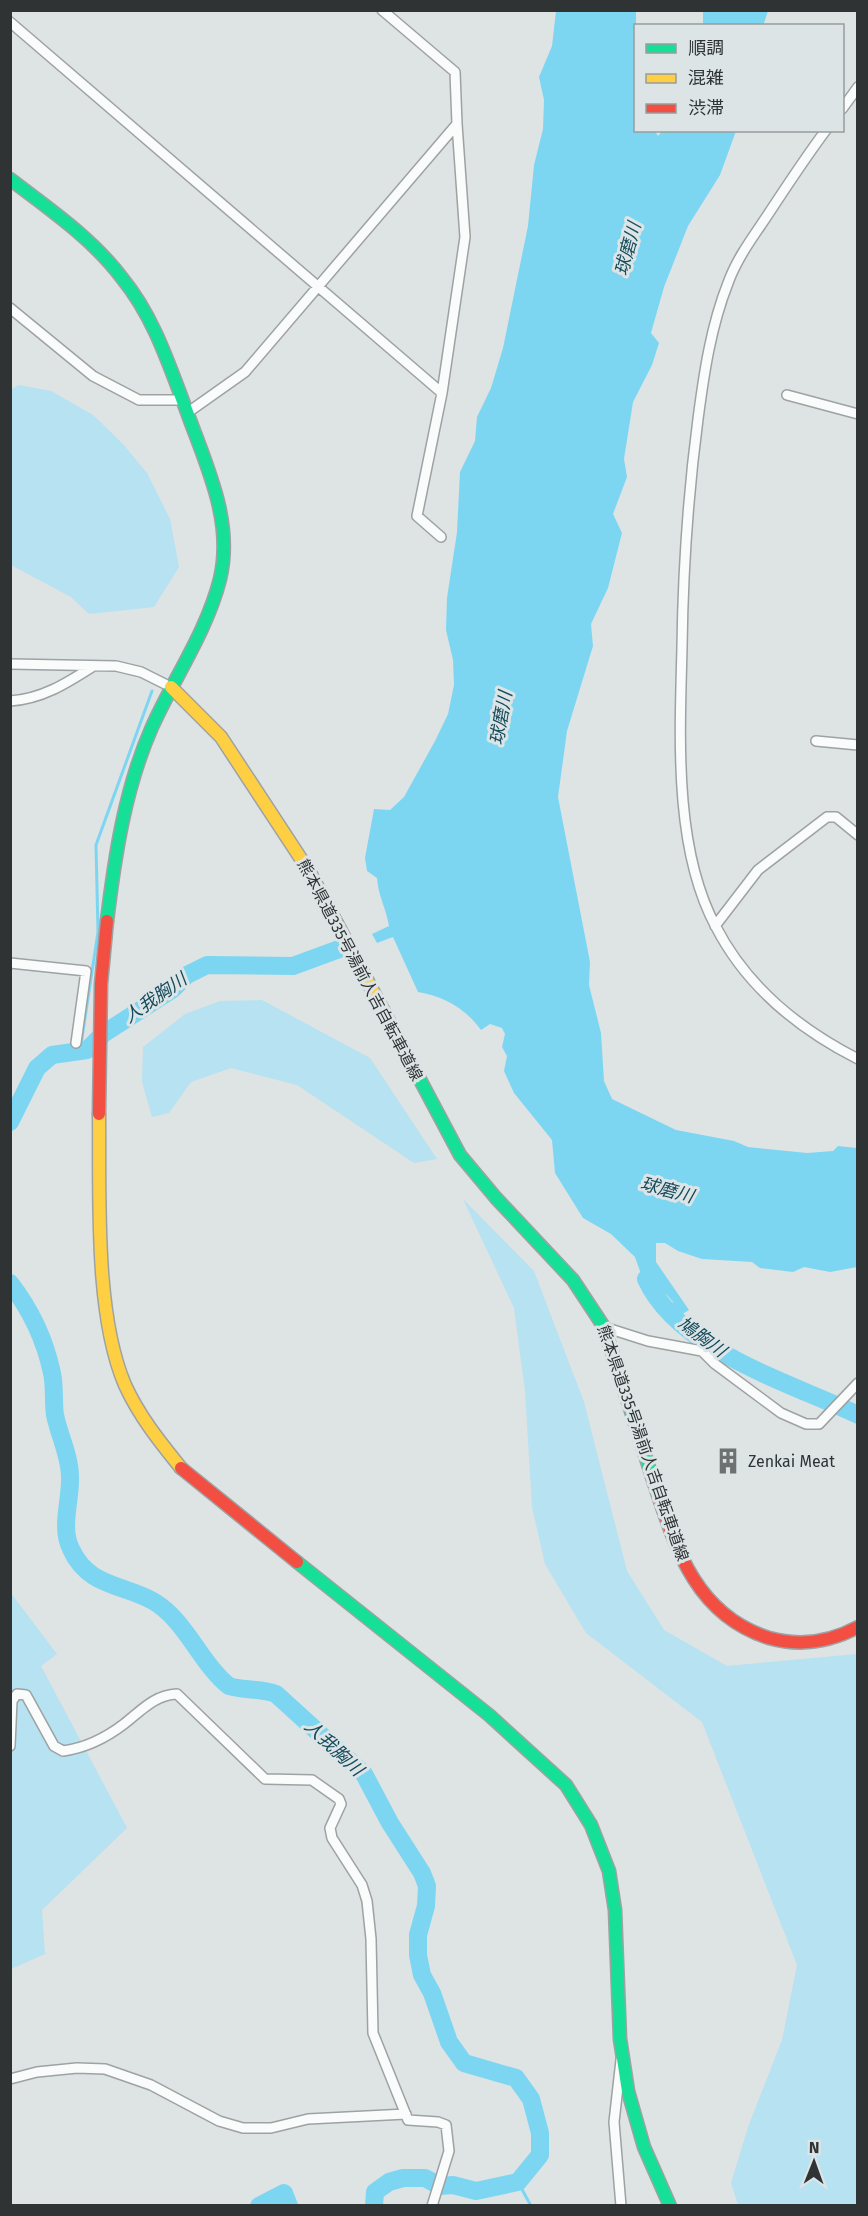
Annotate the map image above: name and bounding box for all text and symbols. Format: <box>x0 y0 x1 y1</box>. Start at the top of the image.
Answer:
legend <box>634 24 844 132</box>
text: 順調 <box>688 37 724 59</box>
text: 混雑 <box>688 67 724 89</box>
text: 渋滞 <box>688 97 724 119</box>
water label: 球磨川 <box>610 218 646 278</box>
water label: 球磨川 <box>485 688 517 746</box>
street label: 熊本県道335号湯前人吉自転車道線 <box>293 856 427 1084</box>
water label: 人我胸川 <box>119 967 192 1028</box>
water label: 球磨川 <box>638 1172 698 1208</box>
water label: 鳩胸川 <box>674 1312 732 1363</box>
street label: 熊本県道335号湯前人吉自転車道線 <box>594 1323 692 1563</box>
building icon: Zenkai Meat <box>713 1446 743 1476</box>
place label: Zenkai Meat <box>748 1452 835 1471</box>
water label: 人我胸川 <box>300 1715 369 1782</box>
north arrow <box>784 2132 844 2192</box>
text: N <box>809 2138 820 2157</box>

